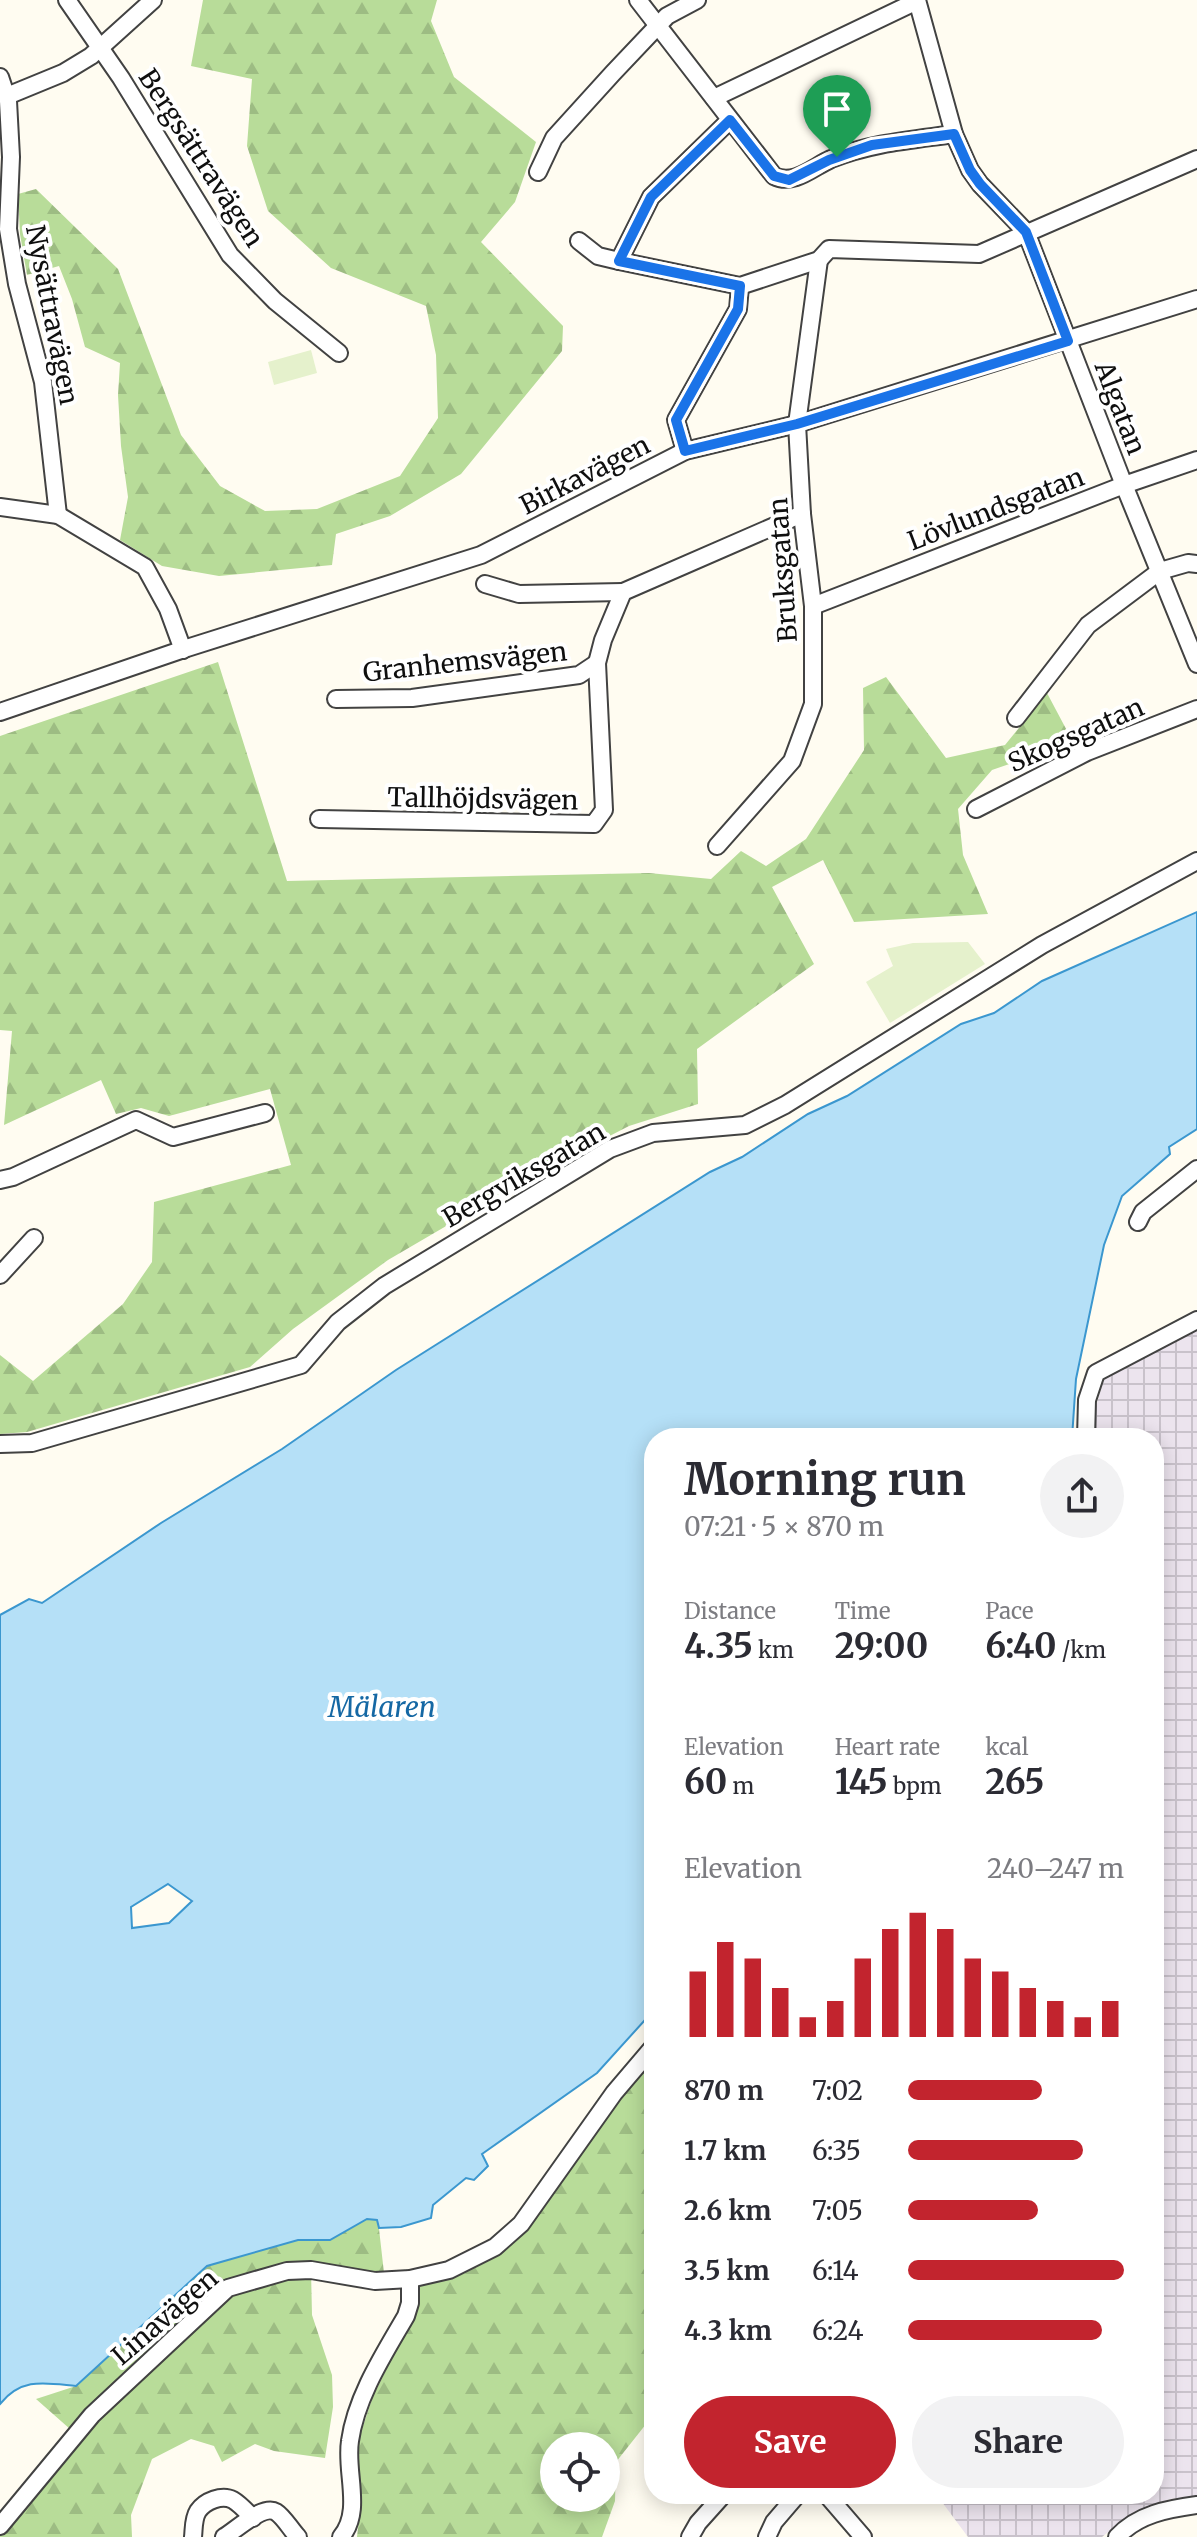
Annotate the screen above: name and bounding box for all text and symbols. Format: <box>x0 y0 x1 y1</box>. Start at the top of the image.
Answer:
street label: Bergsättravägen <box>132 62 271 253</box>
pin <box>803 75 871 157</box>
icon: arrive <box>815 87 859 131</box>
street label: Nysättravägen <box>19 222 86 407</box>
street label: Algatan <box>1087 355 1153 459</box>
street label: Birkavägen <box>514 428 655 521</box>
street label: Lövlundsgatan <box>903 460 1089 557</box>
street label: Bruksgatan <box>761 497 804 643</box>
street label: Granhemsvägen <box>361 634 569 689</box>
street label: Skogsgatan <box>1003 690 1149 779</box>
street label: Tallhöjdsvägen <box>387 780 579 817</box>
street label: Bergviksgatan <box>437 1115 611 1234</box>
text: Morning run <box>684 1452 966 1507</box>
button: share <box>1040 1454 1124 1538</box>
text: 07:21 · 5 × 870 m <box>684 1510 884 1543</box>
text: Distance <box>684 1597 776 1625</box>
text: Time <box>835 1597 890 1625</box>
text: Pace <box>985 1597 1033 1625</box>
text: 4.35 <box>684 1625 753 1667</box>
text: 29:00 <box>835 1625 928 1667</box>
text: 6:40 <box>985 1625 1056 1667</box>
text: km <box>753 1636 794 1664</box>
text: /km <box>1056 1636 1106 1664</box>
water label: Mälaren <box>327 1689 436 1725</box>
text: Elevation <box>684 1733 784 1761</box>
text: Heart rate <box>835 1733 940 1761</box>
text: kcal <box>985 1733 1029 1761</box>
text: 60 <box>684 1761 727 1803</box>
text: 145 <box>835 1761 888 1803</box>
text: 265 <box>985 1761 1044 1803</box>
text: m <box>727 1772 754 1800</box>
text: bpm <box>888 1772 942 1800</box>
text: Elevation <box>684 1852 802 1885</box>
text: 240–247 m <box>987 1852 1124 1885</box>
text: 870 m <box>684 2074 764 2107</box>
text: 7:02 <box>812 2074 863 2107</box>
text: 1.7 km <box>684 2134 766 2167</box>
text: 6:35 <box>812 2134 861 2167</box>
text: 2.6 km <box>684 2194 771 2227</box>
text: 7:05 <box>812 2194 863 2227</box>
text: 3.5 km <box>684 2254 770 2287</box>
text: 6:14 <box>812 2254 859 2287</box>
street label: Linavägen <box>105 2262 225 2372</box>
text: 4.3 km <box>684 2314 772 2347</box>
text: 6:24 <box>812 2314 864 2347</box>
button: Save <box>684 2396 896 2488</box>
button: Share <box>912 2396 1124 2488</box>
map controls <box>540 2432 620 2512</box>
button: locate <box>540 2432 620 2512</box>

